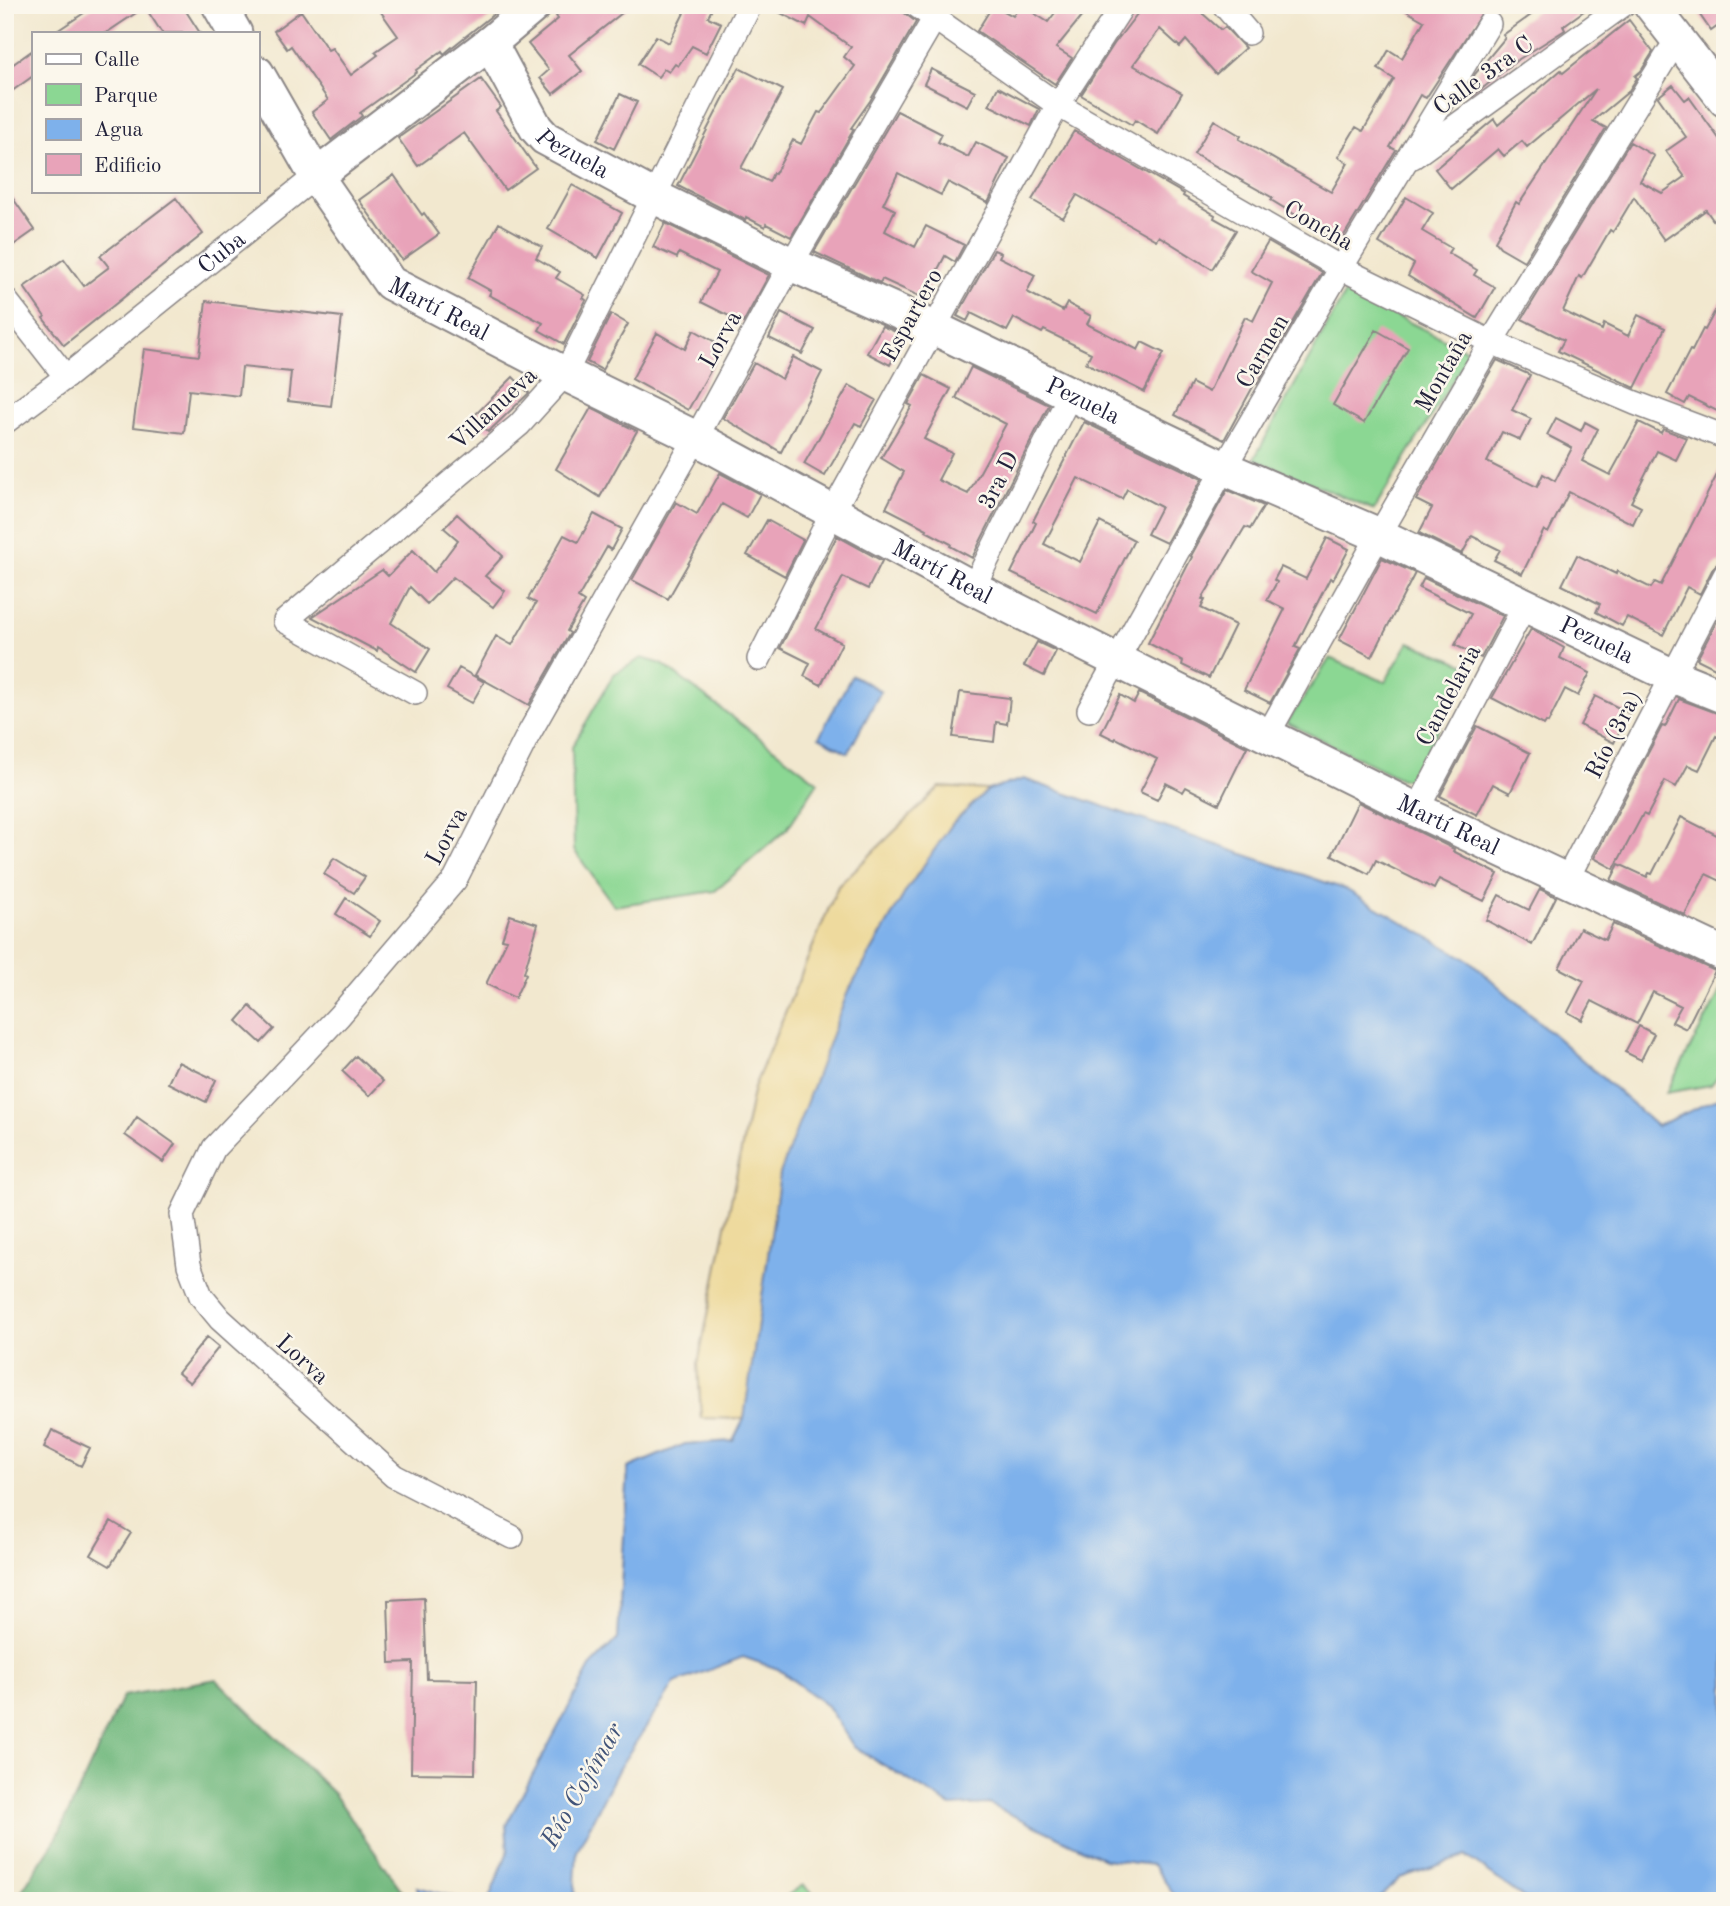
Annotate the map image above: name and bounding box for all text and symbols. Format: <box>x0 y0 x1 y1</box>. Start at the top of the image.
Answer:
legend <box>32 32 259 192</box>
street label: Calle 3ra C <box>1430 33 1539 121</box>
text: Calle <box>94 50 139 71</box>
text: Parque <box>94 86 158 107</box>
text: Agua <box>94 120 143 141</box>
street label: Pezuela <box>530 126 613 184</box>
text: Edificio <box>94 156 162 177</box>
street label: Concha <box>1279 197 1357 256</box>
street label: Cuba <box>194 228 251 280</box>
street label: Espartero <box>877 265 948 367</box>
street label: Martí Real <box>384 274 492 346</box>
street label: Lorva <box>696 307 747 373</box>
street label: Carmen <box>1233 311 1294 393</box>
street label: Montaña <box>1412 327 1478 417</box>
street label: Villanueva <box>446 363 543 456</box>
street label: Pezuela <box>1042 374 1123 430</box>
street label: 3ra D <box>975 448 1024 514</box>
street label: Martí Real <box>887 536 996 610</box>
street label: Pezuela <box>1555 614 1637 669</box>
street label: Candelaria <box>1413 641 1486 751</box>
street label: Río (3ra) <box>1582 687 1647 783</box>
street label: Martí Real <box>1393 792 1502 861</box>
street label: Lorva <box>423 804 473 870</box>
street label: Lorva <box>271 1331 333 1390</box>
water label: Río Cojímar <box>536 1718 629 1854</box>

